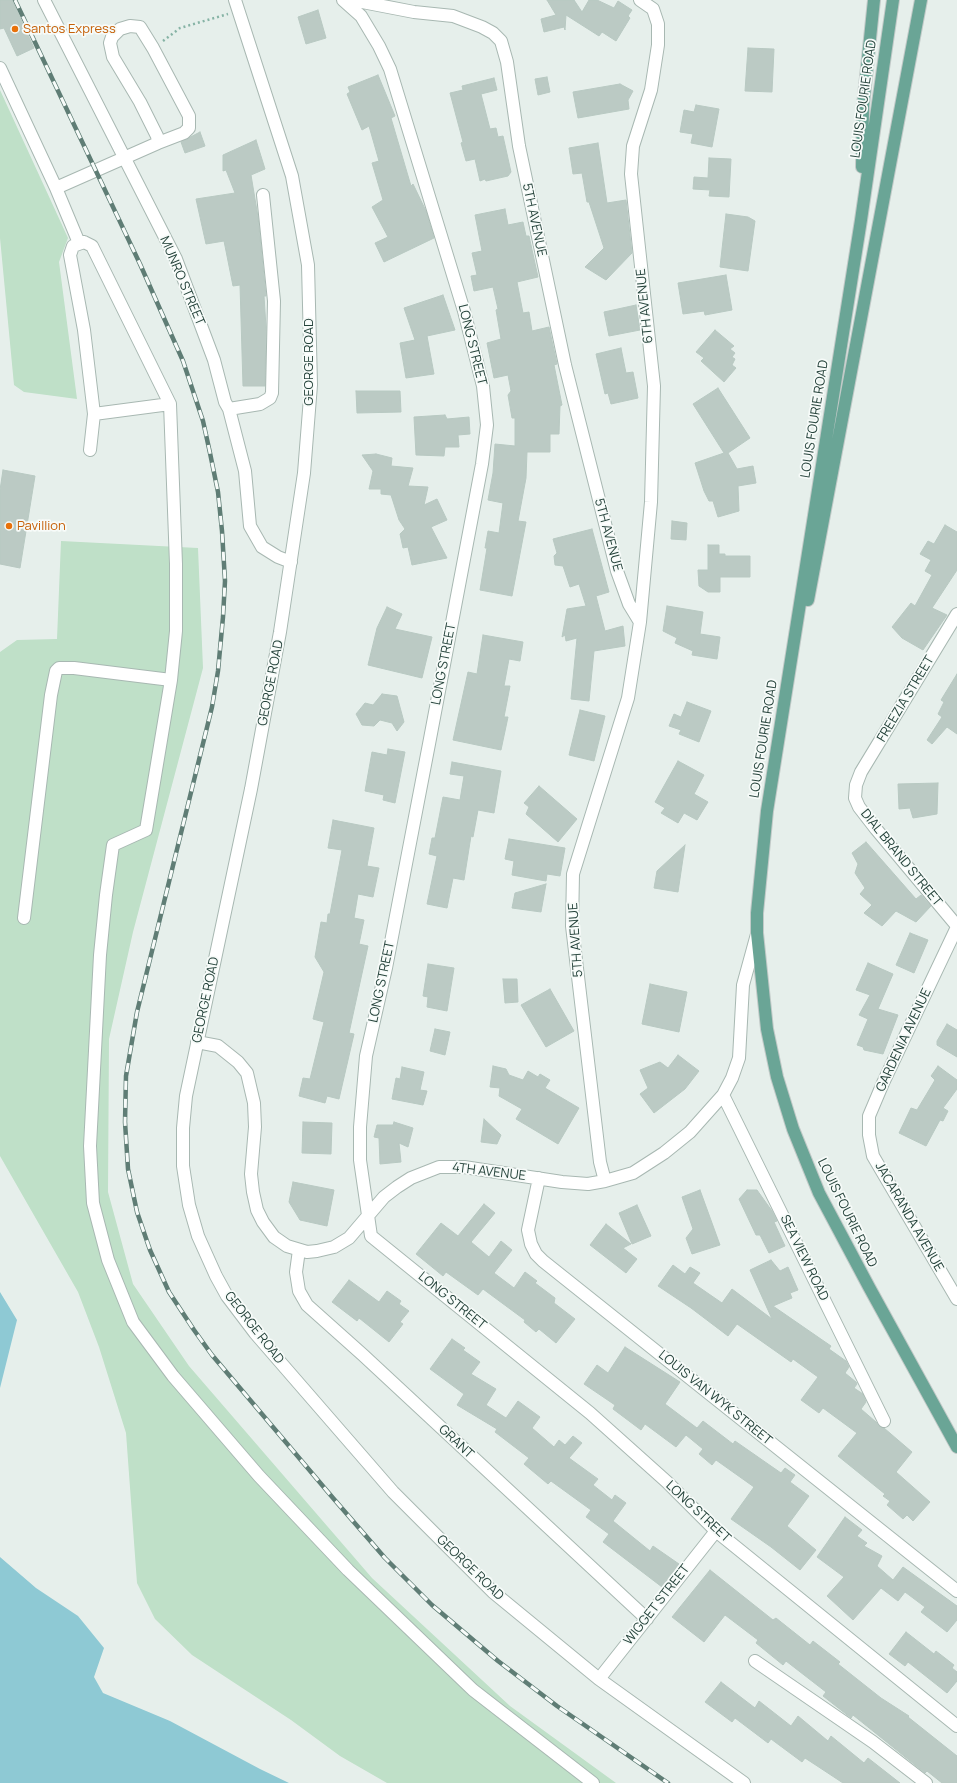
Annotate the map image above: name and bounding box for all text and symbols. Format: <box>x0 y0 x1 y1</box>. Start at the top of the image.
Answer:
place label: Santos Express <box>23 21 116 37</box>
marker: Santos Express <box>10 24 20 34</box>
street label: LOUIS FOURIE ROAD <box>848 39 880 159</box>
street label: 5TH AVENUE <box>519 182 549 258</box>
street label: MUNRO STREET <box>156 234 208 328</box>
street label: 6TH AVENUE <box>633 268 657 344</box>
street label: LONG STREET <box>454 303 490 387</box>
street label: GEORGE ROAD <box>301 318 317 406</box>
street label: LOUIS FOURIE ROAD <box>798 359 832 479</box>
street label: 5TH AVENUE <box>591 497 625 573</box>
place label: Pavillion <box>17 518 66 534</box>
marker: Pavillion <box>4 521 14 531</box>
street label: LONG STREET <box>428 622 460 706</box>
street label: GEORGE ROAD <box>255 639 287 727</box>
street label: FREEZIA STREET <box>874 653 938 745</box>
street label: LOUIS FOURIE ROAD <box>747 679 781 799</box>
street label: DIAL BRAND STREET <box>857 806 945 910</box>
street label: 5TH AVENUE <box>566 902 586 978</box>
street label: LONG STREET <box>366 940 398 1024</box>
street label: GEORGE ROAD <box>189 956 223 1044</box>
street label: GARDENIA AVENUE <box>873 986 935 1094</box>
street label: LOUIS FOURIE ROAD <box>814 1156 880 1270</box>
street label: 4TH AVENUE <box>451 1160 527 1184</box>
street label: JACARANDA AVENUE <box>871 1160 947 1274</box>
street label: SEA VIEW ROAD <box>776 1213 832 1303</box>
street label: LONG STREET <box>415 1269 489 1333</box>
street label: GEORGE ROAD <box>221 1289 287 1367</box>
street label: LOUIS VAN WYK STREET <box>655 1347 775 1449</box>
street label: GRANT <box>435 1422 477 1462</box>
street label: LONG STREET <box>662 1478 734 1546</box>
street label: GEORGE ROAD <box>433 1532 507 1604</box>
street label: WIGGET STREET <box>621 1562 693 1648</box>

